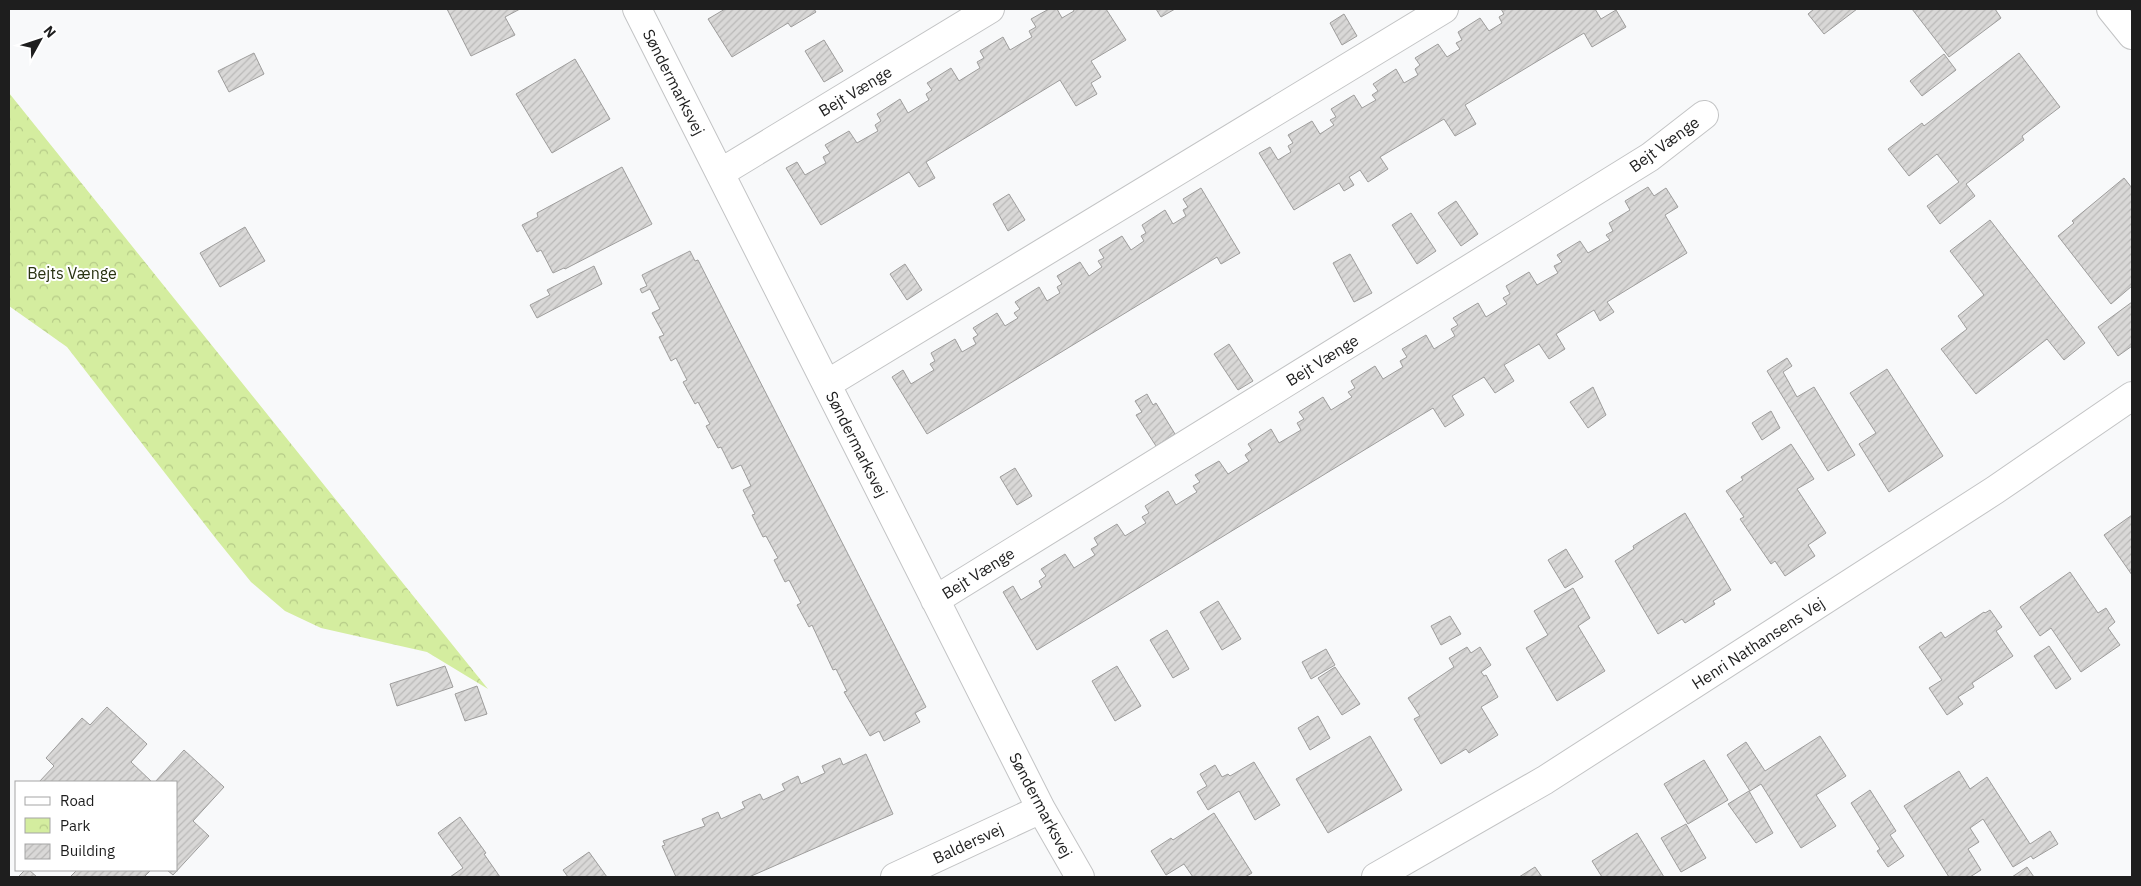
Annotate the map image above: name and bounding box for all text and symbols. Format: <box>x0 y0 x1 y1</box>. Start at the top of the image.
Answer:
north arrow <box>15 15 65 65</box>
text: N <box>40 22 60 41</box>
street label: Søndermarksvej <box>639 26 709 138</box>
street label: Bejt Vænge <box>815 61 895 121</box>
street label: Bejt Vænge <box>1625 112 1703 176</box>
park label: Bejts Vænge <box>27 263 117 283</box>
street label: Bejt Vænge <box>1282 330 1362 390</box>
street label: Søndermarksvej <box>822 388 892 500</box>
street label: Bejt Vænge <box>938 543 1018 603</box>
street label: Henri Nathansens Vej <box>1688 593 1828 693</box>
street label: Søndermarksvej <box>1005 749 1077 861</box>
legend <box>15 781 178 871</box>
text: Road <box>60 791 95 810</box>
text: Park <box>60 816 90 835</box>
street label: Baldersvej <box>930 818 1006 868</box>
text: Building <box>60 841 115 860</box>

